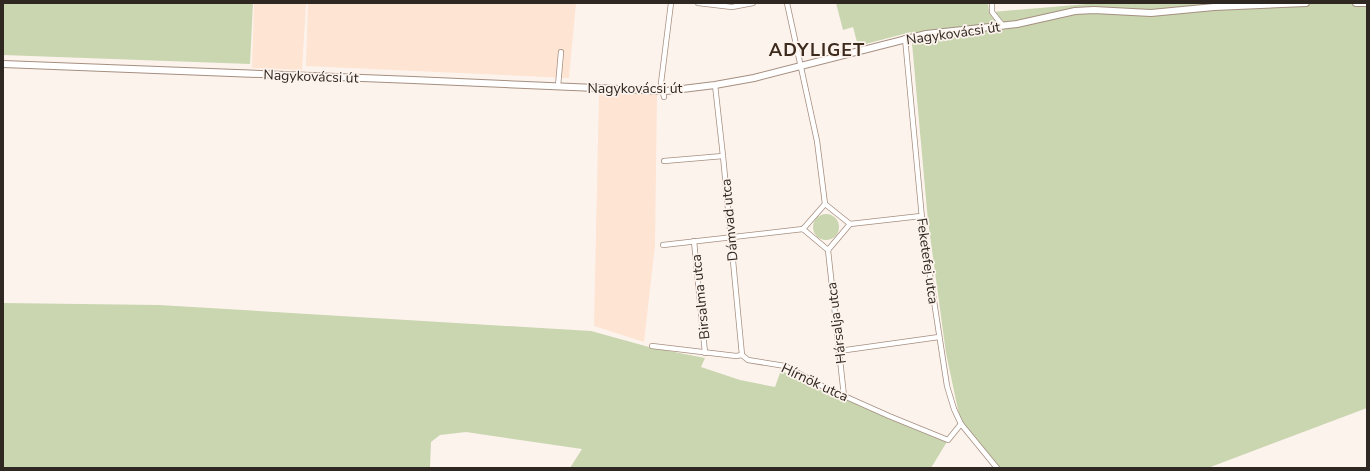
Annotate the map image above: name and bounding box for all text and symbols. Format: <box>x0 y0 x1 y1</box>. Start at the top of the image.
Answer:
street label: Nagykovácsi út <box>905 17 1002 50</box>
district label: ADYLIGET <box>769 38 865 62</box>
street label: Nagykovácsi út <box>263 65 359 88</box>
street label: Nagykovácsi út <box>588 79 683 98</box>
street label: Dámvad utca <box>716 178 743 262</box>
street label: Feketefej utca <box>912 217 943 305</box>
street label: Birsalma utca <box>687 253 714 340</box>
street label: Hársalja utca <box>822 281 851 365</box>
street label: Hírnök utca <box>778 359 851 406</box>

